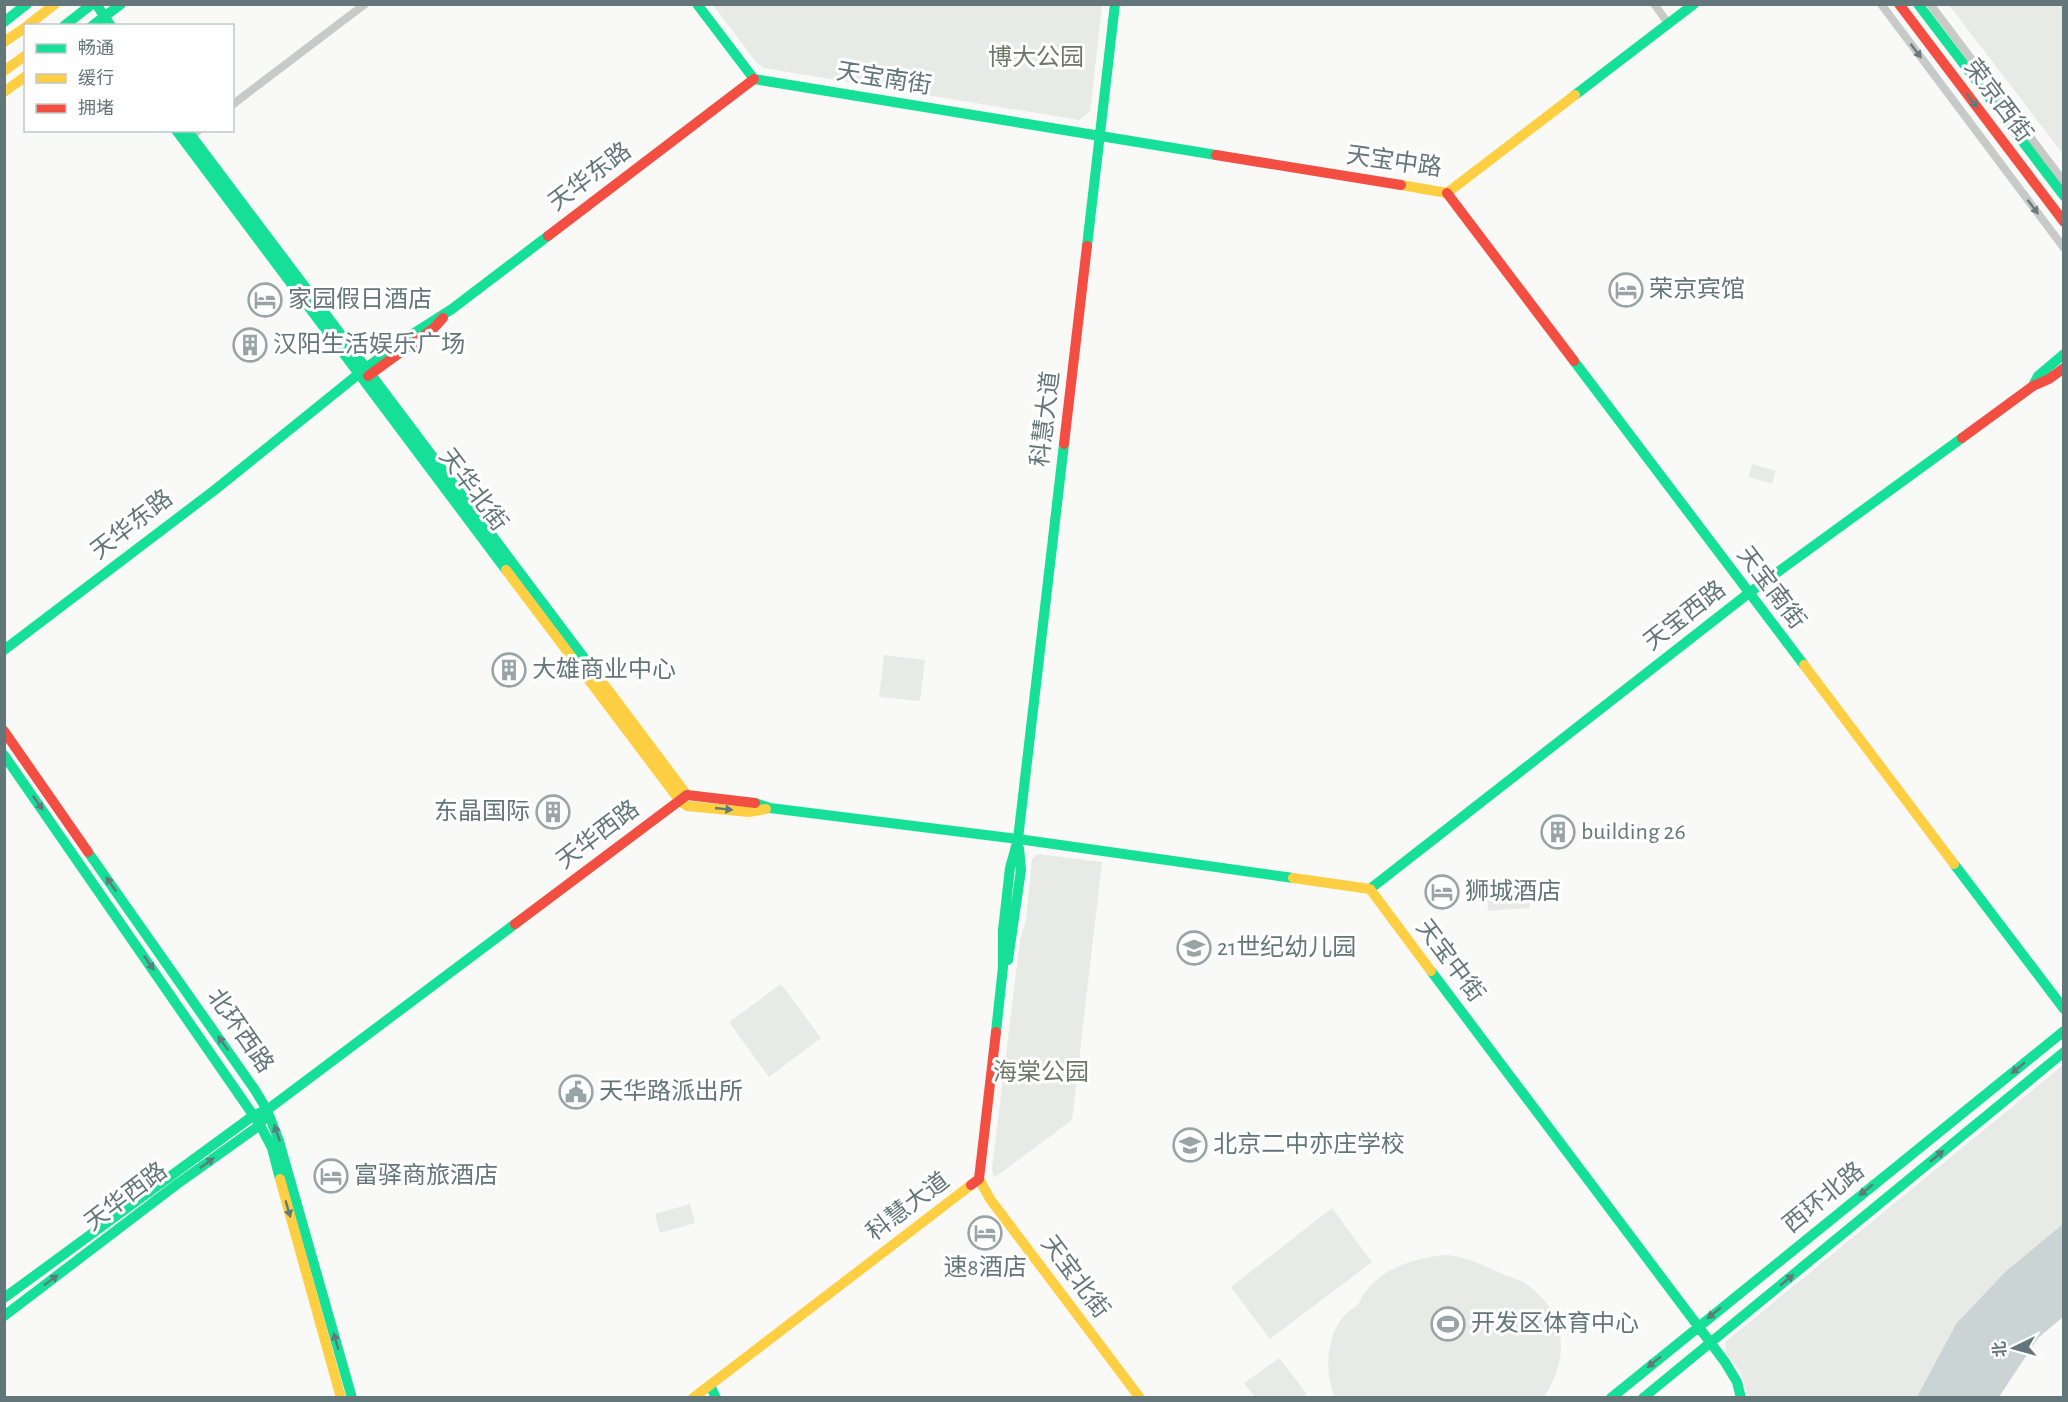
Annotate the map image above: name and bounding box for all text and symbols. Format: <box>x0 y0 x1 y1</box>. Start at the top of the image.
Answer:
legend <box>24 24 234 132</box>
text: 畅通 <box>78 38 114 58</box>
one-way arrow <box>1910 43 1922 59</box>
park label: 博大公园 <box>988 44 1084 70</box>
street label: 荣京西街 <box>1960 54 2038 147</box>
street label: 天宝南街 <box>835 58 934 98</box>
text: 缓行 <box>78 68 114 88</box>
one-way arrow <box>1966 94 1978 109</box>
text: 拥堵 <box>78 98 114 118</box>
street label: 天华东路 <box>543 137 636 215</box>
street label: 天宝中路 <box>1345 141 1443 181</box>
one-way arrow <box>2027 199 2039 215</box>
hotel icon: 荣京宾馆 <box>1608 272 1644 308</box>
place label: 荣京宾馆 <box>1649 276 1745 302</box>
hotel icon: 家园假日酒店 <box>247 282 283 318</box>
place label: 家园假日酒店 <box>288 286 432 312</box>
building icon: 汉阳生活娱乐广场 <box>232 327 268 363</box>
place label: 汉阳生活娱乐广场 <box>273 331 465 357</box>
street label: 科慧大道 <box>1026 370 1064 468</box>
street label: 天华北街 <box>435 443 513 536</box>
street label: 天华东路 <box>86 484 177 564</box>
street label: 天宝南街 <box>1733 541 1811 634</box>
street label: 天宝西路 <box>1639 575 1730 655</box>
building icon: 大雄商业中心 <box>491 652 527 688</box>
place label: 大雄商业中心 <box>532 656 676 682</box>
building icon: 东晶国际 <box>535 794 571 830</box>
one-way arrow <box>32 795 43 811</box>
street label: 天华西路 <box>551 795 644 873</box>
place label: 东晶国际 <box>434 798 530 824</box>
one-way arrow <box>715 804 734 814</box>
building icon: building 26 <box>1540 814 1576 850</box>
place label: building 26 <box>1581 820 1686 844</box>
hotel icon: 狮城酒店 <box>1424 874 1460 910</box>
one-way arrow <box>105 876 117 892</box>
place label: 狮城酒店 <box>1465 878 1561 904</box>
street label: 天宝中街 <box>1412 914 1490 1007</box>
school or university icon: 21世纪幼儿园 <box>1176 930 1212 966</box>
place label: 21世纪幼儿园 <box>1217 934 1356 960</box>
one-way arrow <box>143 955 155 971</box>
street label: 北环西路 <box>203 984 279 1077</box>
one-way arrow <box>217 1036 229 1052</box>
park label: 海棠公园 <box>993 1059 1089 1085</box>
one-way arrow <box>2010 1061 2026 1074</box>
public building icon: 天华路派出所 <box>558 1074 594 1110</box>
place label: 天华路派出所 <box>599 1078 743 1104</box>
one-way arrow <box>271 1124 281 1142</box>
school or university icon: 北京二中亦庄学校 <box>1172 1127 1208 1163</box>
place label: 北京二中亦庄学校 <box>1213 1131 1405 1157</box>
one-way arrow <box>1930 1150 1945 1163</box>
street label: 天华西路 <box>79 1157 172 1235</box>
one-way arrow <box>198 1157 214 1169</box>
street label: 西环北路 <box>1778 1157 1869 1238</box>
hotel icon: 富驿商旅酒店 <box>313 1158 349 1194</box>
place label: 富驿商旅酒店 <box>354 1162 498 1188</box>
street label: 科慧大道 <box>861 1167 954 1245</box>
one-way arrow <box>1858 1184 1874 1197</box>
one-way arrow <box>284 1200 294 1218</box>
hotel icon: 速8酒店 <box>967 1215 1003 1251</box>
street label: 天宝北街 <box>1037 1230 1115 1323</box>
place label: 速8酒店 <box>943 1254 1027 1280</box>
one-way arrow <box>43 1274 59 1287</box>
one-way arrow <box>1779 1274 1794 1287</box>
sports icon: 开发区体育中心 <box>1430 1306 1466 1342</box>
one-way arrow <box>1707 1306 1722 1318</box>
place label: 开发区体育中心 <box>1471 1310 1639 1336</box>
north arrow <box>1984 1318 2044 1378</box>
one-way arrow <box>331 1332 340 1350</box>
text: 北 <box>1990 1341 2009 1358</box>
one-way arrow <box>1647 1355 1662 1368</box>

